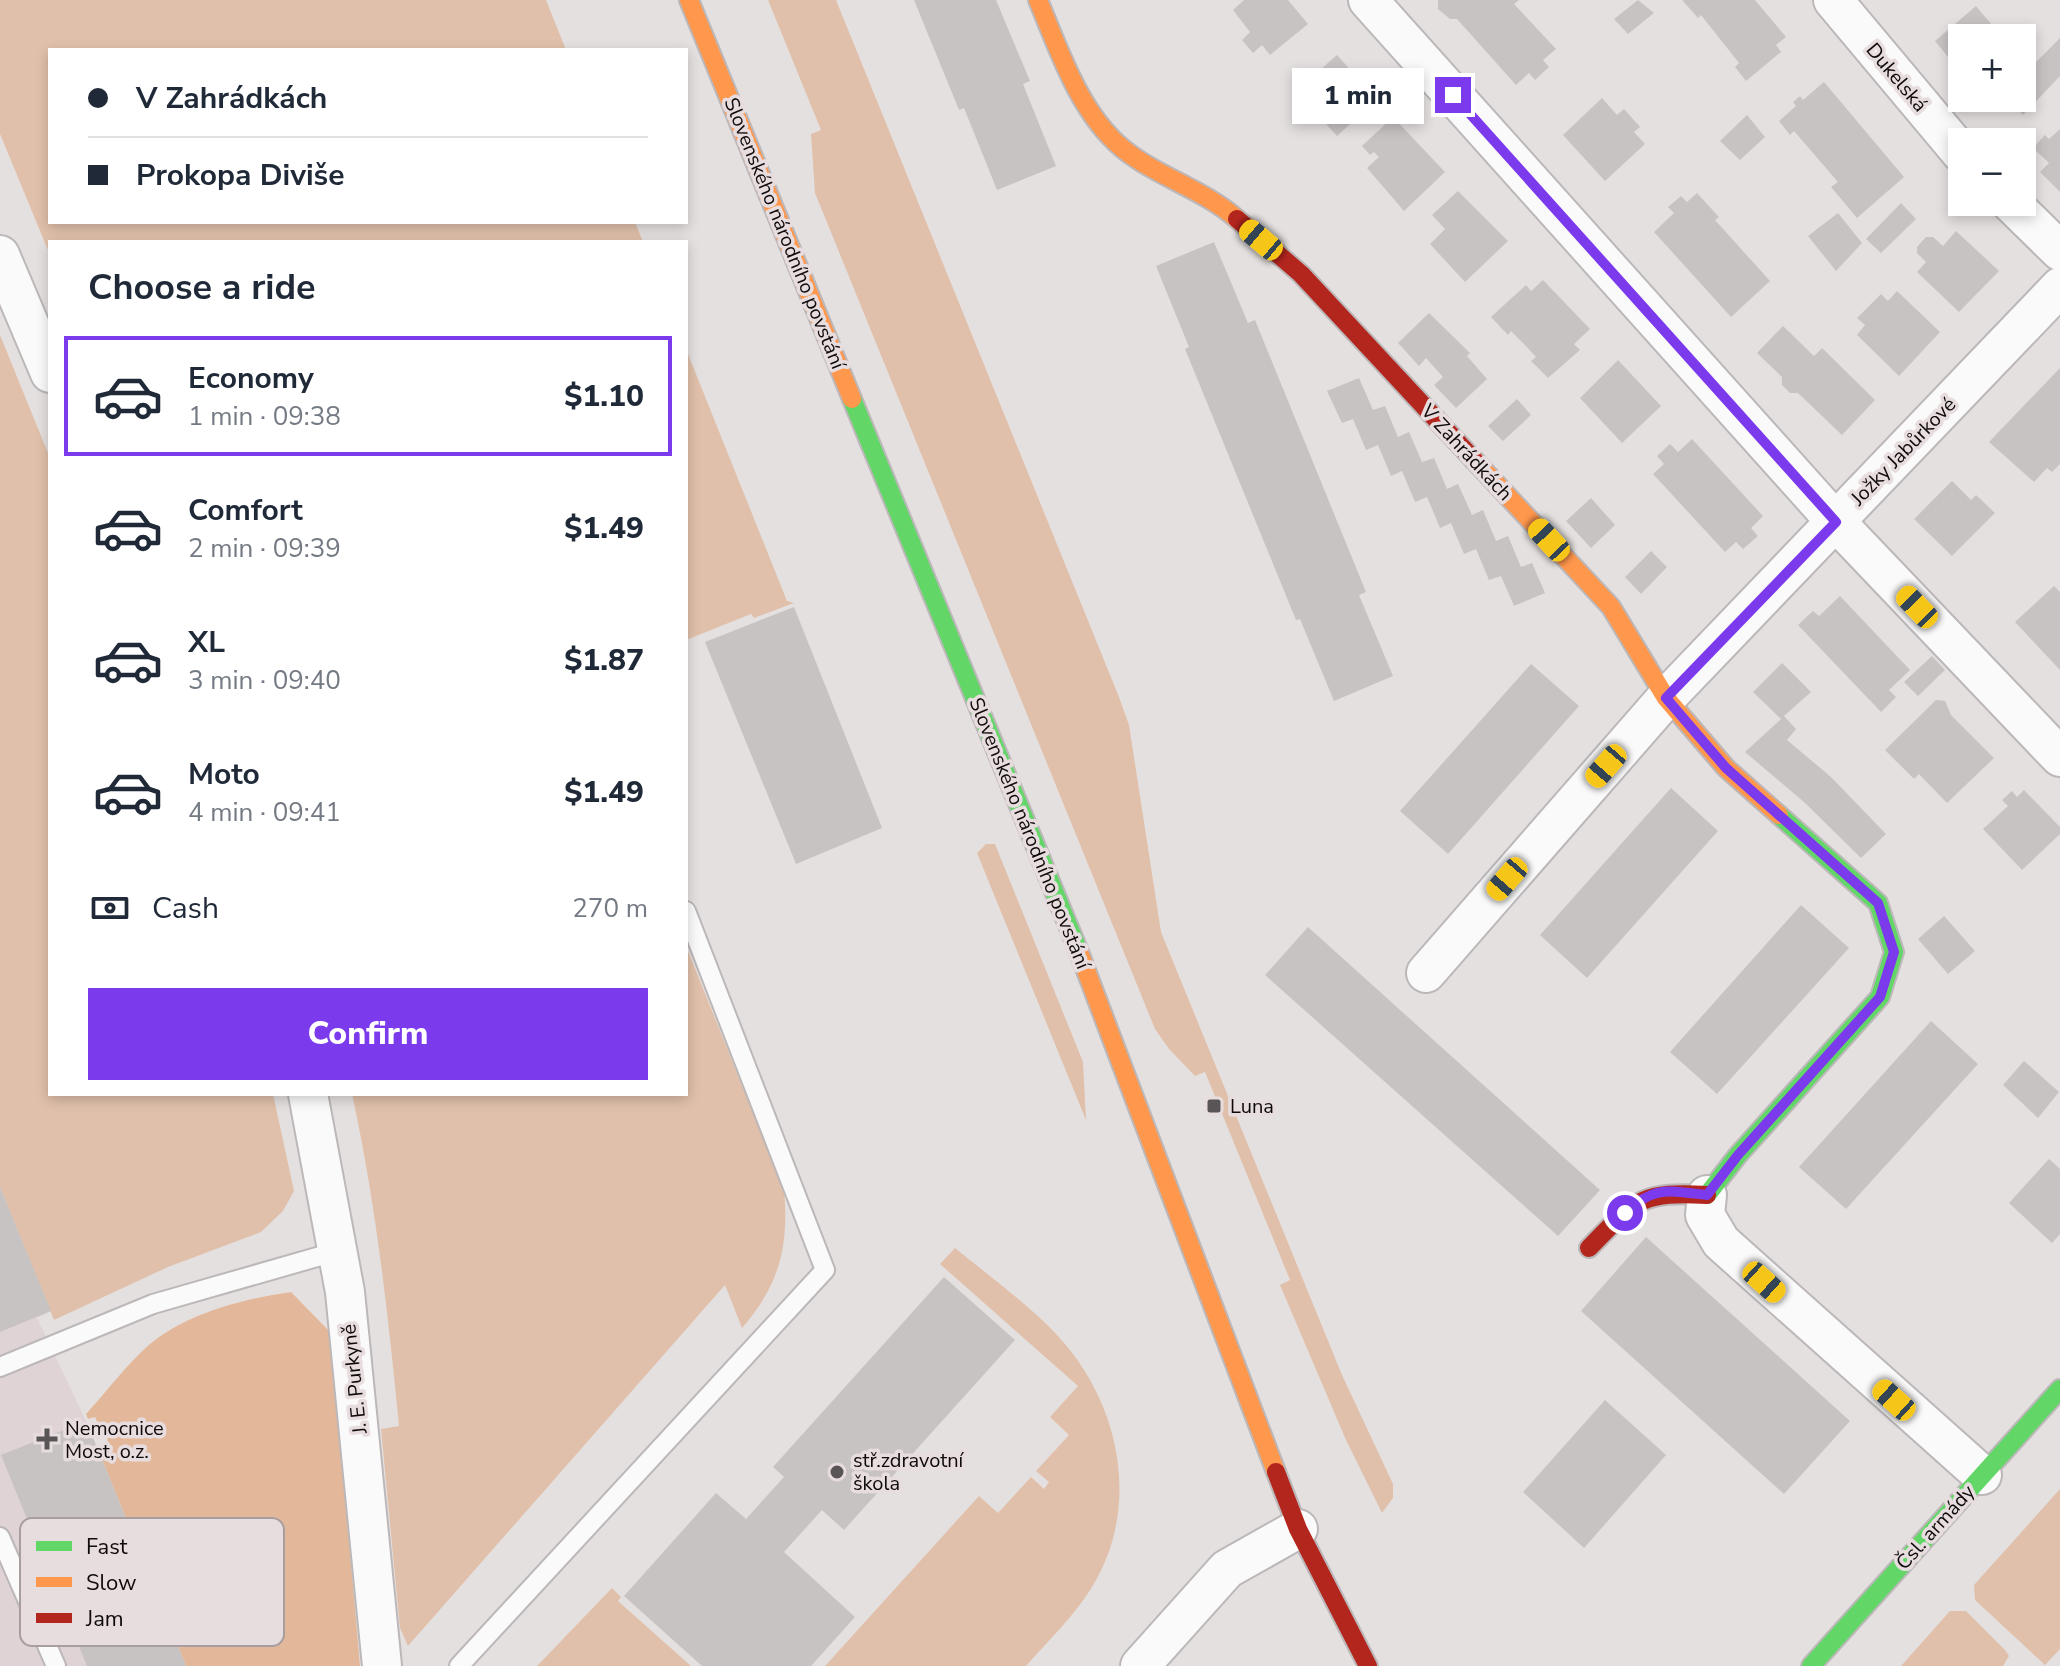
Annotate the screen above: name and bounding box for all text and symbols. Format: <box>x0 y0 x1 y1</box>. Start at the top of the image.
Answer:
map controls <box>1948 24 2036 216</box>
button: + <box>1948 24 2036 112</box>
street label: Dukelská <box>1860 37 1933 118</box>
callout: 1 min <box>1293 67 1425 123</box>
route end <box>1435 77 1471 113</box>
text: V Zahrádkách <box>136 78 327 119</box>
text: 1 min <box>1324 78 1392 113</box>
street label: Slovenského národního povstání <box>718 94 852 374</box>
button: − <box>1948 128 2036 216</box>
text: Prokopa Diviše <box>136 155 345 196</box>
car <box>1235 215 1287 265</box>
text: Choose a ride <box>88 263 316 312</box>
text: Economy <box>188 358 314 399</box>
icon: car <box>92 360 164 432</box>
text: $1.10 <box>564 376 644 417</box>
street label: Jožky Jabůrkové <box>1844 391 1962 512</box>
street label: V Zahrádkách <box>1414 397 1518 506</box>
text: 1 min · 09:38 <box>188 399 341 434</box>
text: Comfort <box>188 490 303 531</box>
icon: car <box>92 492 164 564</box>
text: $1.49 <box>564 508 644 549</box>
car <box>1524 514 1574 566</box>
text: 2 min · 09:39 <box>188 531 341 566</box>
car <box>1892 581 1942 633</box>
text: XL <box>188 622 225 663</box>
icon: car <box>92 624 164 696</box>
text: $1.87 <box>564 640 644 681</box>
text: 3 min · 09:40 <box>188 663 341 698</box>
street label: Slovenského národního povstání <box>963 694 1097 974</box>
car <box>1581 740 1631 792</box>
text: Moto <box>188 754 260 795</box>
icon: car <box>92 756 164 828</box>
text: $1.49 <box>564 772 644 813</box>
text: 4 min · 09:41 <box>188 795 341 830</box>
car <box>1482 853 1532 905</box>
icon: cash <box>88 886 132 930</box>
text: Cash <box>152 888 219 929</box>
text: 270 m <box>572 891 648 926</box>
button: Confirm <box>88 988 648 1080</box>
place label: Luna <box>1230 1093 1274 1120</box>
marker: Luna <box>1205 1097 1223 1115</box>
route start <box>1607 1195 1643 1231</box>
car <box>1738 1257 1790 1307</box>
street label: J. E. Purkyně <box>335 1323 374 1436</box>
car <box>1868 1375 1920 1425</box>
place label: Nemocnice Most, o.z. <box>65 1415 164 1465</box>
marker: Nemocnice Most, o.z. <box>36 1428 58 1450</box>
place label: stř.zdravotní škola <box>853 1447 965 1497</box>
marker: stř.zdravotní škola <box>828 1463 846 1481</box>
street label: Čsl. armády <box>1890 1478 1981 1576</box>
legend <box>20 1518 284 1646</box>
text: Fast <box>86 1532 128 1562</box>
text: Slow <box>86 1568 137 1598</box>
text: Jam <box>85 1604 124 1634</box>

